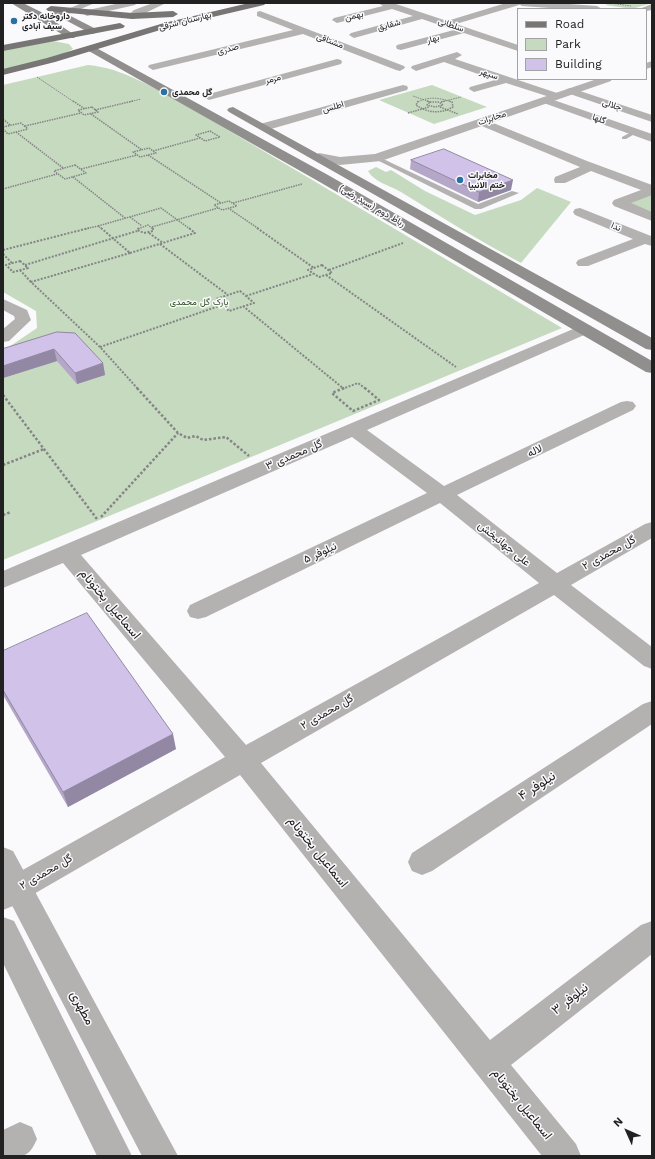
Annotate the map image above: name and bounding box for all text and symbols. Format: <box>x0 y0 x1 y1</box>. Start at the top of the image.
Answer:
street label: بهمن <box>344 8 364 24</box>
legend <box>517 8 647 80</box>
street label: بهارستان شرقی <box>158 9 212 33</box>
place label: داروخانه دکتر سیف آبادی <box>22 11 70 32</box>
marker: داروخانه دکتر سیف آبادی <box>9 16 19 26</box>
street label: سلطانی <box>437 16 465 34</box>
street label: شقایق <box>376 17 402 33</box>
text: Road <box>555 17 584 31</box>
street label: مشتاقی <box>315 31 345 51</box>
street label: بهار <box>426 32 440 46</box>
text: Park <box>555 37 581 51</box>
street label: صدری <box>216 41 240 57</box>
text: Building <box>555 57 602 71</box>
street label: سپهر <box>478 66 500 82</box>
street label: مرمر <box>264 72 282 86</box>
marker: گل محمدی <box>159 87 169 97</box>
place label: گل محمدی <box>172 87 212 97</box>
street label: جلالی <box>601 97 623 113</box>
street label: اطلس <box>321 99 345 115</box>
street label: مخابرات <box>477 108 507 128</box>
street label: گلها <box>591 112 607 126</box>
place label: مخابرات ختم الانبیا <box>468 170 505 191</box>
marker: مخابرات ختم الانبیا <box>455 175 465 185</box>
street label: رباط دوم (سید رضی) <box>337 183 407 229</box>
street label: ندا <box>610 220 622 234</box>
park label: پارک گل محمدی <box>170 297 228 307</box>
street label: گل محمدی ۳ <box>264 437 324 473</box>
street label: لاله <box>525 442 545 460</box>
street label: علی جهانبخش <box>475 519 533 569</box>
street label: گل محمدی ۲ <box>580 533 638 573</box>
street label: نیلوفر ۵ <box>301 540 339 566</box>
street label: اسماعیل بختونام <box>76 566 144 642</box>
street label: گل محمدی ۲ <box>298 692 356 732</box>
street label: نیلوفر ۴ <box>515 768 559 804</box>
street label: اسماعیل بختونام <box>285 813 351 891</box>
street label: گل محمدی ۲ <box>17 852 75 892</box>
street label: نیلوفر ۳ <box>549 980 591 1018</box>
street label: مطهری <box>67 988 97 1028</box>
street label: اسماعیل بختونام <box>489 1065 555 1143</box>
north arrow <box>607 1111 647 1151</box>
text: N <box>611 1115 626 1130</box>

